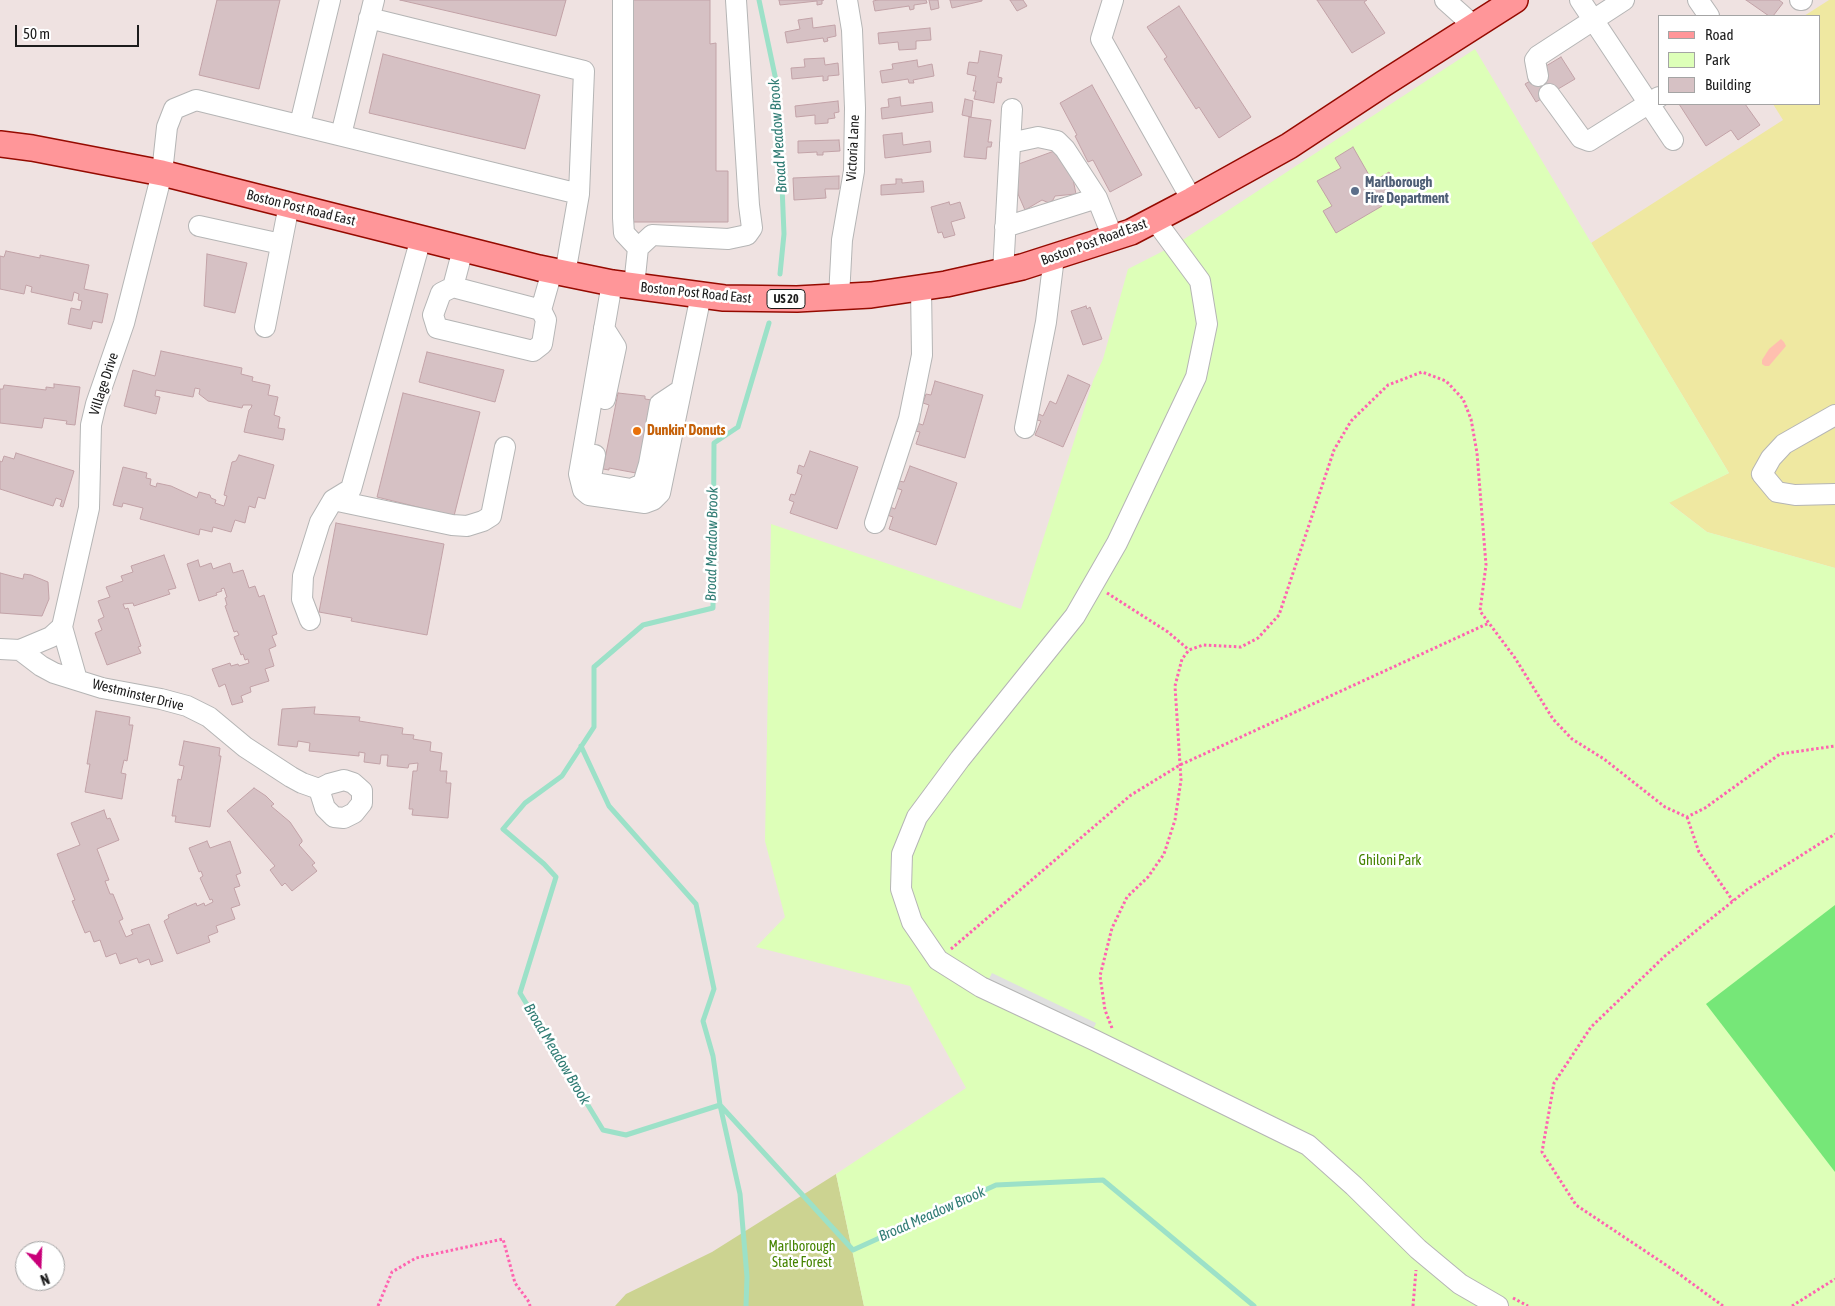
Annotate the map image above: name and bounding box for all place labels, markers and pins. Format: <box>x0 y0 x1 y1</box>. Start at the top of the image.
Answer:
place label: Marlborough Fire Department <box>1365 175 1449 208</box>
marker: Marlborough Fire Department <box>1349 185 1361 197</box>
place label: Dunkin' Donuts <box>647 423 725 439</box>
marker: Dunkin' Donuts <box>631 425 643 437</box>

